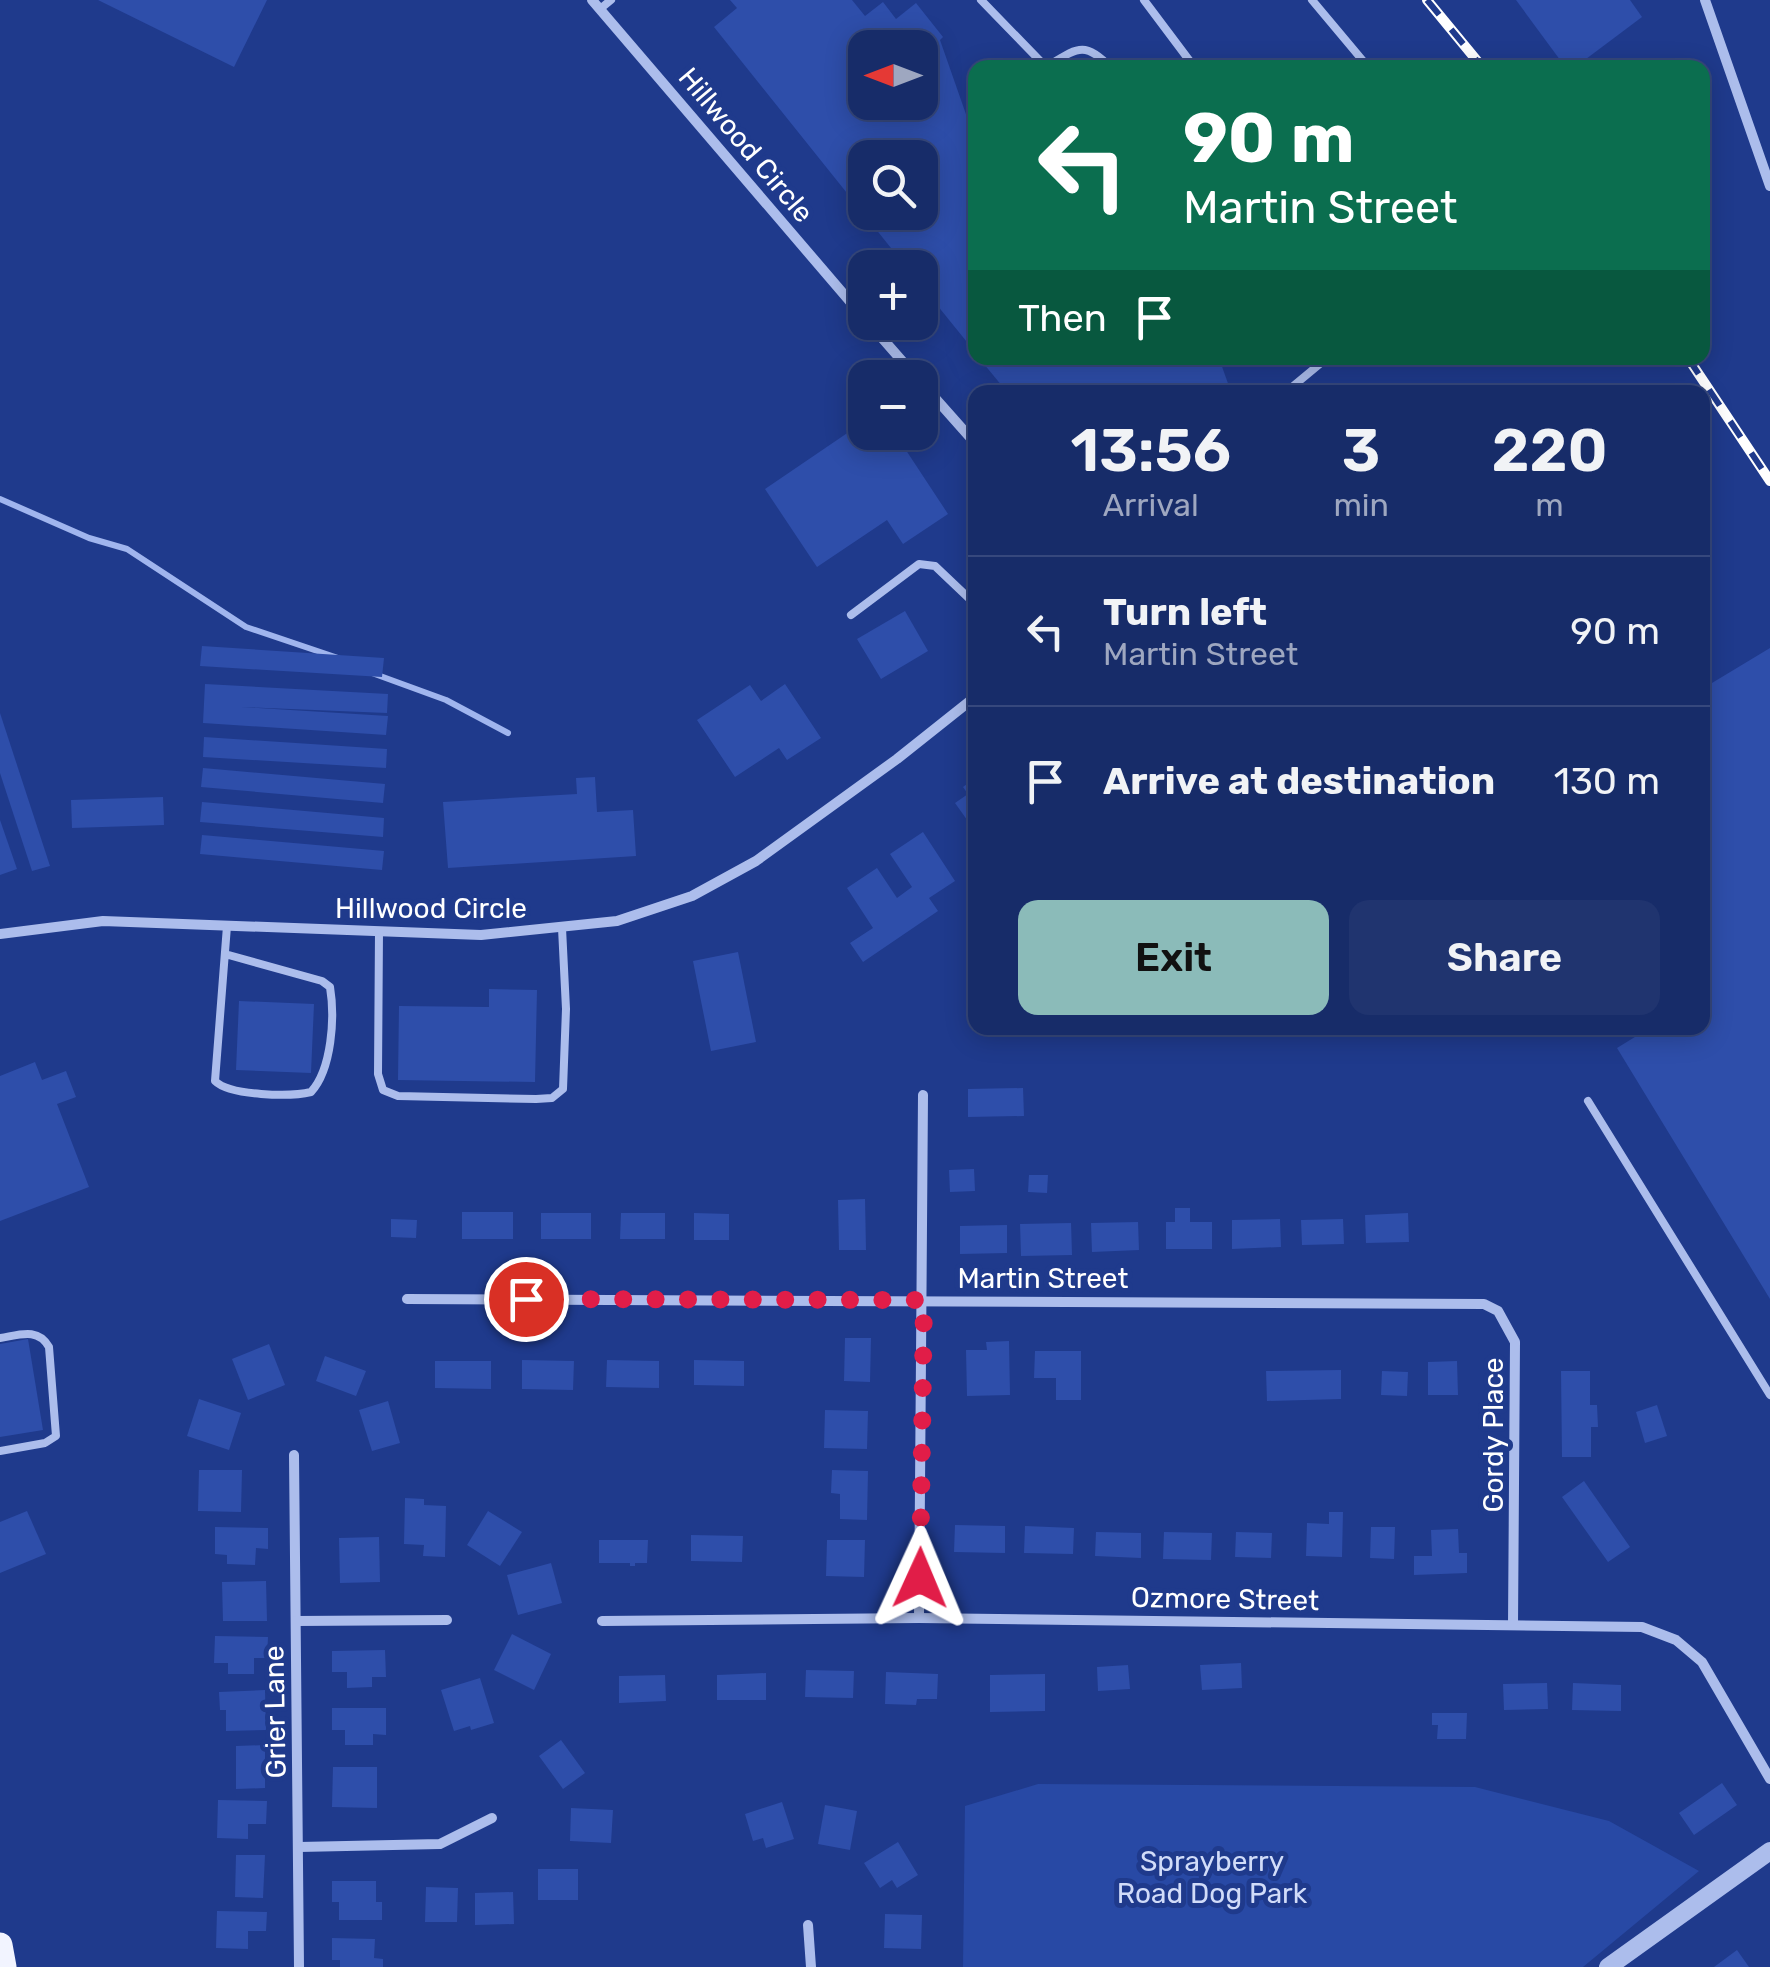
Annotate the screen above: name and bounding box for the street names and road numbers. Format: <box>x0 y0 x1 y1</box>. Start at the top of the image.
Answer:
street label: Hillwood Circle <box>672 61 820 229</box>
street label: Hillwood Circle <box>335 892 527 925</box>
street label: Martin Street <box>958 1262 1128 1295</box>
street label: Gordy Place <box>1477 1357 1510 1513</box>
street label: Ozmore Street <box>1131 1581 1319 1617</box>
street label: Grier Lane <box>257 1645 293 1779</box>

